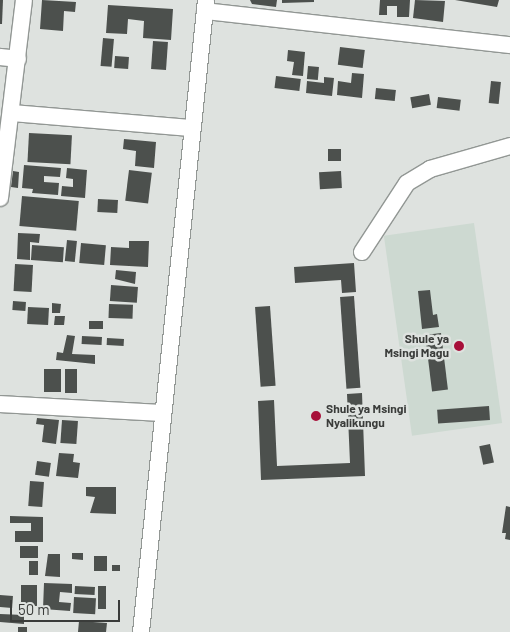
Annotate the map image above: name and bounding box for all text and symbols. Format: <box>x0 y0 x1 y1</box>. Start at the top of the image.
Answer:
place label: Shule ya Msingi Magu <box>385 332 449 360</box>
marker: Shule ya Msingi Magu <box>453 340 465 352</box>
place label: Shule ya Msingi Nyalikungu <box>326 402 407 430</box>
marker: Shule ya Msingi Nyalikungu <box>310 410 322 422</box>
scale bar <box>12 590 122 622</box>
text: 50 m <box>18 600 50 618</box>

